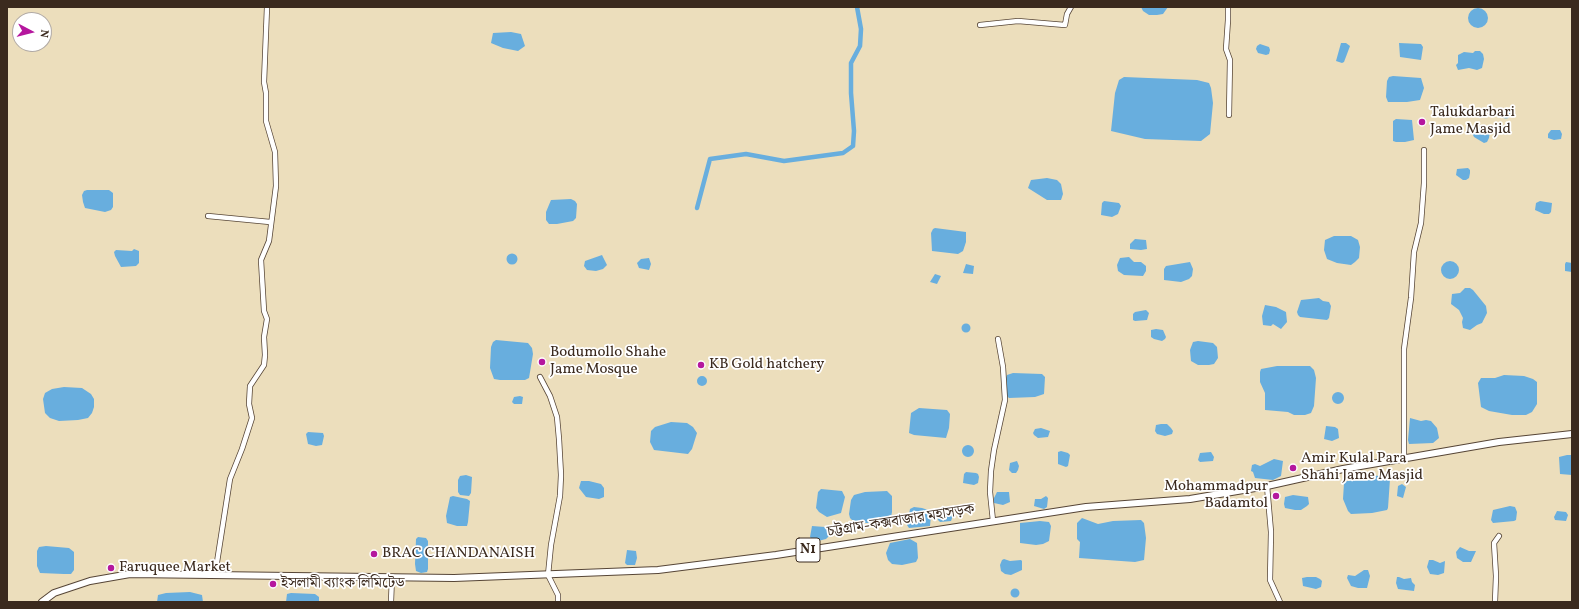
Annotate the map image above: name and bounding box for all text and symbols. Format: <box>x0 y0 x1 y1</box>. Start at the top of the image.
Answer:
north arrow <box>12 12 52 52</box>
text: N <box>35 29 51 38</box>
place label: Talukdarbari Jame Masjid <box>1430 104 1515 139</box>
marker: Talukdarbari Jame Masjid <box>1417 117 1427 127</box>
place label: Bodumollo Shahe Jame Mosque <box>550 344 666 379</box>
place label: KB Gold hatchery <box>709 356 824 374</box>
marker: Bodumollo Shahe Jame Mosque <box>537 357 547 367</box>
marker: KB Gold hatchery <box>696 360 706 370</box>
place label: Amir Kulal Para Shahi Jame Masjid <box>1301 450 1423 485</box>
marker: Amir Kulal Para Shahi Jame Masjid <box>1288 463 1298 473</box>
place label: Mohammadpur Badamtol <box>1164 478 1268 513</box>
marker: Mohammadpur Badamtol <box>1271 491 1281 501</box>
street label: চট্টগ্রাম-কক্সবাজার মহাসড়ক <box>826 501 976 543</box>
road number: N1 <box>796 538 820 562</box>
place label: BRAC CHANDANAISH <box>382 545 535 563</box>
marker: BRAC CHANDANAISH <box>369 549 379 559</box>
place label: Faruquee Market <box>119 559 231 577</box>
marker: Faruquee Market <box>106 563 116 573</box>
place label: ইসলামী ব্যাংক লিমিটেড <box>281 575 405 593</box>
marker: ইসলামী ব্যাংক লিমিটেড <box>268 579 278 589</box>

